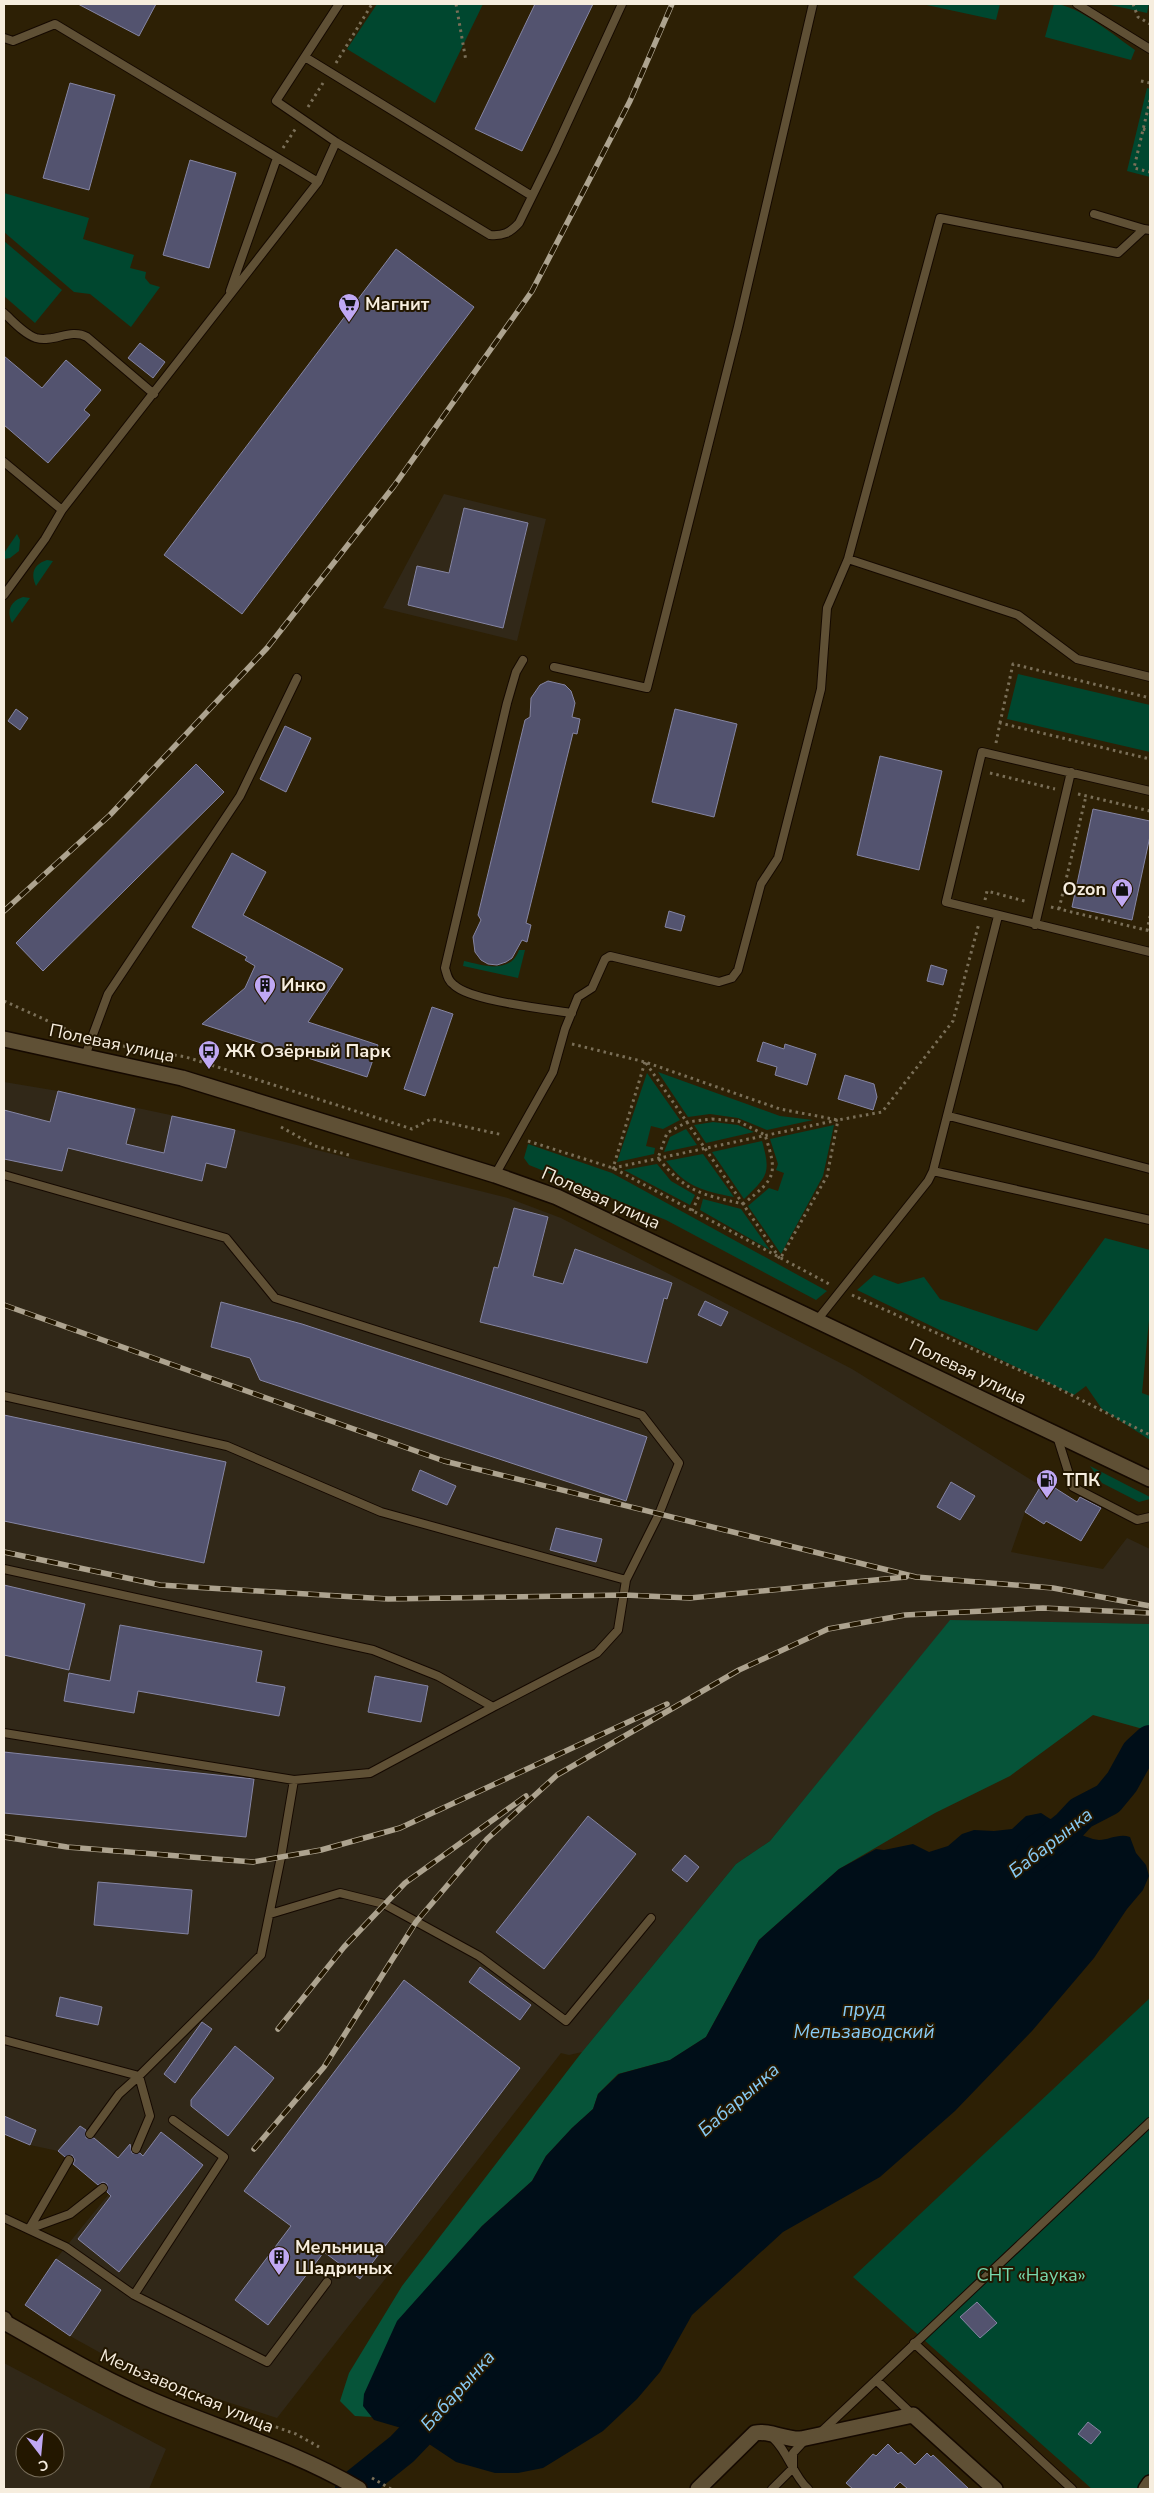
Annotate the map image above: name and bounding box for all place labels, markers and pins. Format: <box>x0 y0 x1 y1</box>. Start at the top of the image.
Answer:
supermarket icon: Магнит <box>337 292 361 323</box>
place label: Магнит <box>365 292 430 316</box>
place label: Ozon <box>1063 877 1106 901</box>
shop icon: Ozon <box>1110 877 1134 908</box>
building icon: Инко <box>253 973 277 1004</box>
place label: Инко <box>281 973 326 997</box>
bus stop icon: ЖК Озёрный Парк <box>197 1039 221 1070</box>
place label: ЖК Озёрный Парк <box>225 1039 391 1063</box>
fuel station icon: ТПК <box>1035 1468 1059 1499</box>
place label: ТПК <box>1063 1468 1101 1492</box>
place label: Мельница Шадриных <box>295 2235 393 2280</box>
building icon: Мельница Шадриных <box>267 2245 291 2276</box>

